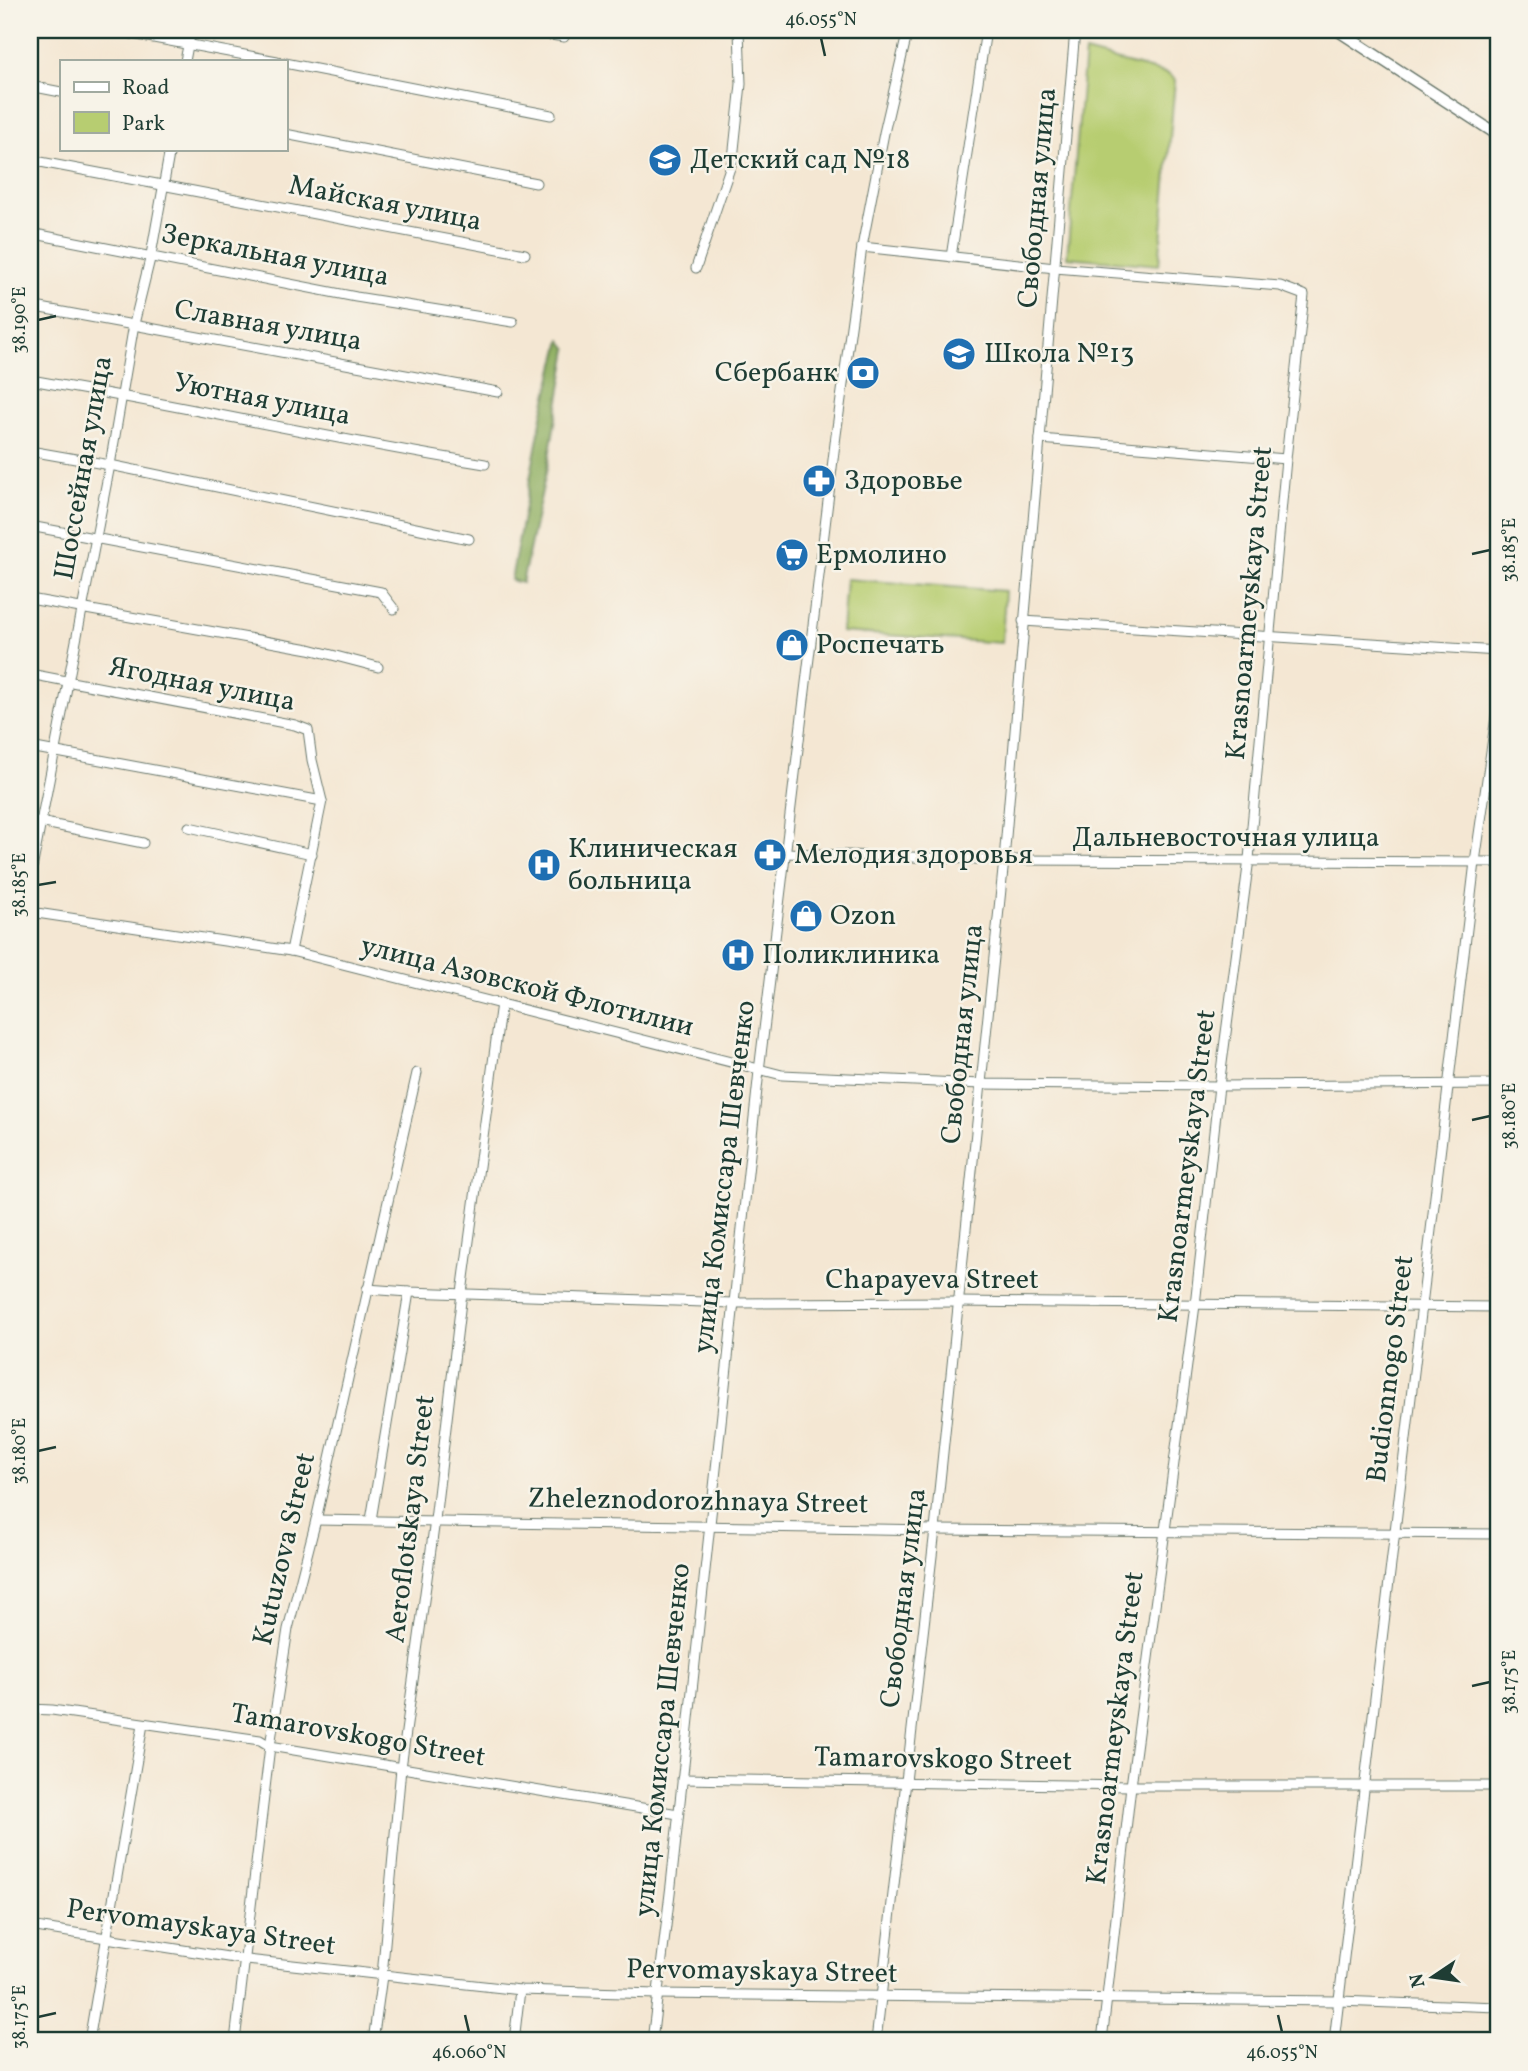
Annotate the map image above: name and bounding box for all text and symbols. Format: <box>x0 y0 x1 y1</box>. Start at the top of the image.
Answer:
text: 46.055°N <box>785 8 857 33</box>
legend <box>60 60 287 150</box>
text: Road <box>122 74 169 103</box>
street label: Свободная улица <box>1009 86 1067 310</box>
text: Park <box>122 110 165 139</box>
school or university icon: Детский сад №18 <box>646 141 684 179</box>
place label: Детский сад №18 <box>690 141 910 180</box>
street label: Майская улица <box>285 166 485 242</box>
street label: Зеркальная улица <box>158 215 392 297</box>
text: 38.190°E <box>8 286 33 354</box>
street label: Славная улица <box>171 290 365 362</box>
school or university icon: Школа №13 <box>940 335 978 373</box>
place label: Школа №13 <box>984 335 1134 374</box>
street label: Шоссейная улица <box>45 353 123 583</box>
place label: Сбербанк <box>715 354 838 393</box>
bank icon: Сбербанк <box>844 354 882 392</box>
street label: Уютная улица <box>170 364 354 436</box>
street label: Krasnoarmeyskaya Street <box>1217 444 1283 762</box>
pharmacy icon: Здоровье <box>800 462 838 500</box>
place label: Здоровье <box>844 462 963 501</box>
text: 38.185°E <box>1498 517 1523 582</box>
supermarket icon: Ермолино <box>773 536 811 574</box>
place label: Ермолино <box>816 536 947 575</box>
shop icon: Роспечать <box>773 626 811 664</box>
place label: Роспечать <box>816 626 945 665</box>
street label: Ягодная улица <box>106 648 298 722</box>
street label: Дальневосточная улица <box>1072 819 1380 858</box>
place label: Клиническая больница <box>568 830 738 901</box>
pharmacy icon: Мелодия здоровья <box>751 836 789 874</box>
place label: Мелодия здоровья <box>794 836 1033 875</box>
hospital icon: Клиническая больница <box>525 846 563 884</box>
text: 38.185°E <box>8 852 33 917</box>
shop icon: Ozon <box>787 897 825 935</box>
place label: Ozon <box>830 897 896 936</box>
street label: Свободная улица <box>932 922 994 1146</box>
street label: улица Азовской Флотилии <box>356 927 698 1047</box>
hospital icon: Поликлиника <box>719 936 757 974</box>
place label: Поликлиника <box>762 936 940 975</box>
street label: улица Комиссара Шевченко <box>684 998 766 1356</box>
street label: Krasnoarmeyskaya Street <box>1149 1007 1227 1325</box>
text: 38.180°E <box>1498 1082 1523 1149</box>
street label: Budionnogo Street <box>1358 1253 1424 1485</box>
street label: Chapayeva Street <box>825 1261 1039 1300</box>
street label: Aeroflotskaya Street <box>376 1393 446 1645</box>
text: 38.180°E <box>8 1417 33 1484</box>
street label: Kutuzova Street <box>244 1449 326 1649</box>
street label: Zheleznodorozhnaya Street <box>527 1480 869 1524</box>
street label: Свободная улица <box>871 1486 937 1710</box>
street label: улица Комиссара Шевченко <box>625 1561 701 1919</box>
street label: Krasnoarmeyskaya Street <box>1077 1569 1155 1887</box>
text: 38.175°E <box>1498 1650 1523 1714</box>
street label: Tamarovskogo Street <box>227 1694 489 1778</box>
street label: Tamarovskogo Street <box>813 1738 1073 1782</box>
street label: Pervomayskaya Street <box>64 1890 338 1966</box>
north arrow <box>1398 1941 1468 2011</box>
street label: Pervomayskaya Street <box>626 1950 898 1994</box>
text: N <box>1404 1971 1433 1990</box>
text: 38.175°E <box>8 1985 33 2049</box>
text: 46.060°N <box>432 2041 506 2066</box>
text: 46.055°N <box>1246 2041 1318 2066</box>

